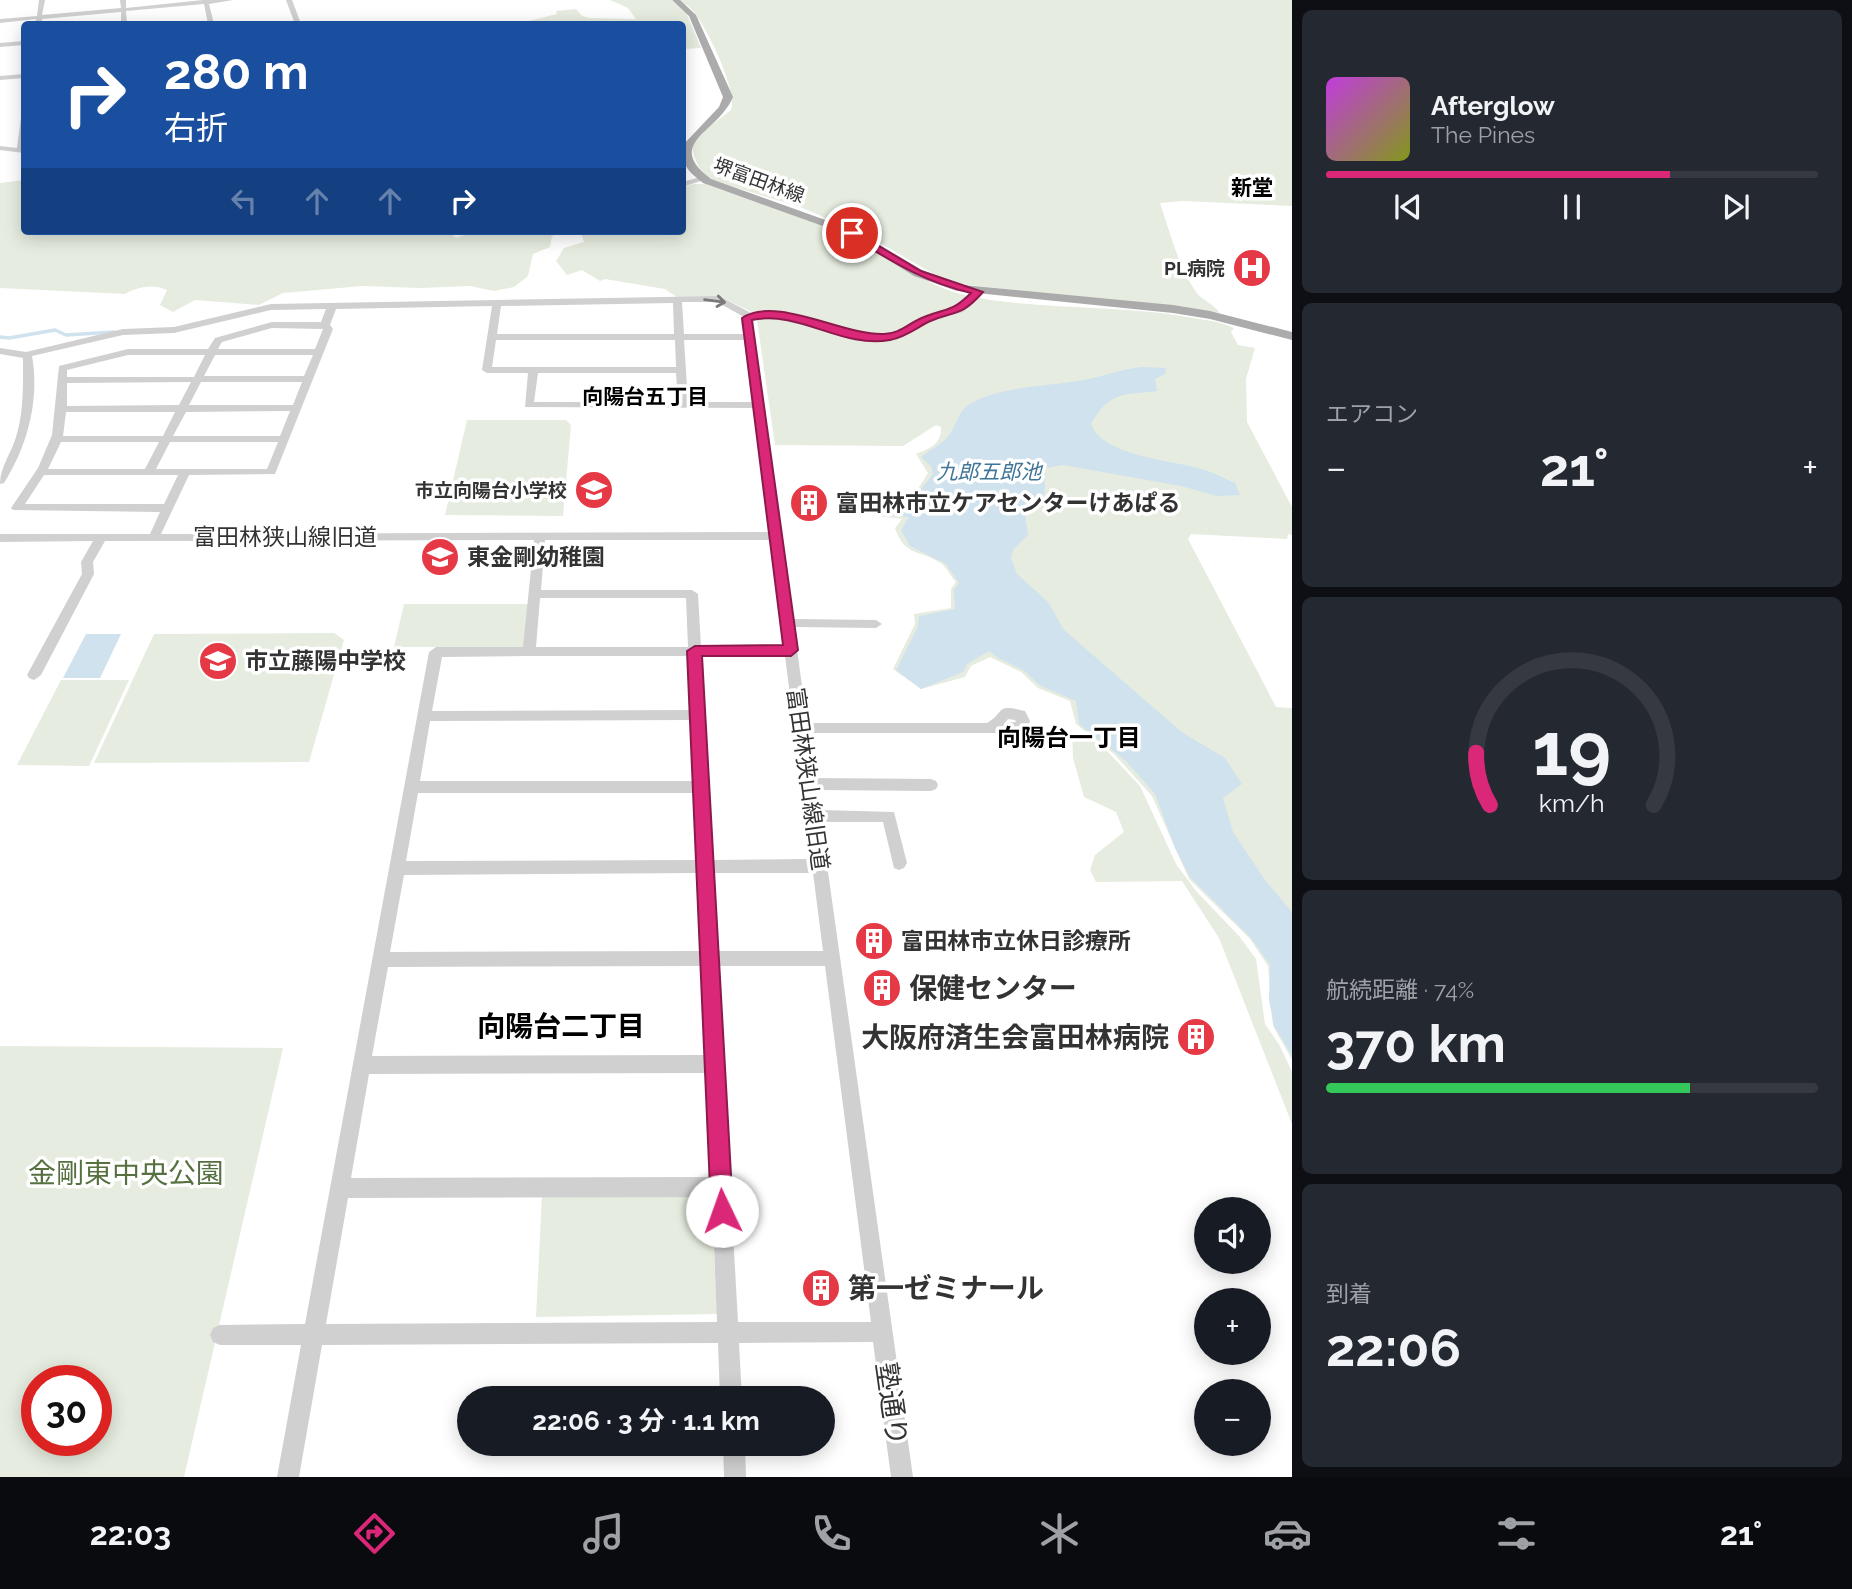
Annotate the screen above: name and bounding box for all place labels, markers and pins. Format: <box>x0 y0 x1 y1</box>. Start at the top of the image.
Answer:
pin <box>822 203 882 263</box>
hospital icon: PL病院 <box>1231 247 1273 289</box>
place label: PL病院 <box>1164 257 1225 279</box>
school or university icon: 市立向陽台小学校 <box>573 469 615 511</box>
place label: 市立向陽台小学校 <box>415 479 567 501</box>
building icon: 富田林市立ケアセンターけあぱる <box>788 482 830 524</box>
place label: 富田林市立ケアセンターけあぱる <box>836 489 1181 516</box>
school or university icon: 東金剛幼稚園 <box>419 536 461 578</box>
place label: 東金剛幼稚園 <box>467 543 605 570</box>
school or university icon: 市立藤陽中学校 <box>197 640 239 682</box>
place label: 市立藤陽中学校 <box>245 647 406 674</box>
building icon: 富田林市立休日診療所 <box>853 920 895 962</box>
place label: 富田林市立休日診療所 <box>901 927 1131 954</box>
building icon: 保健センター <box>861 967 903 1009</box>
place label: 保健センター <box>909 972 1077 1005</box>
building icon: 大阪府済生会富田林病院 <box>1175 1016 1217 1058</box>
place label: 大阪府済生会富田林病院 <box>861 1021 1169 1054</box>
building icon: 第一ゼミナール <box>800 1267 842 1309</box>
place label: 第一ゼミナール <box>848 1272 1044 1305</box>

